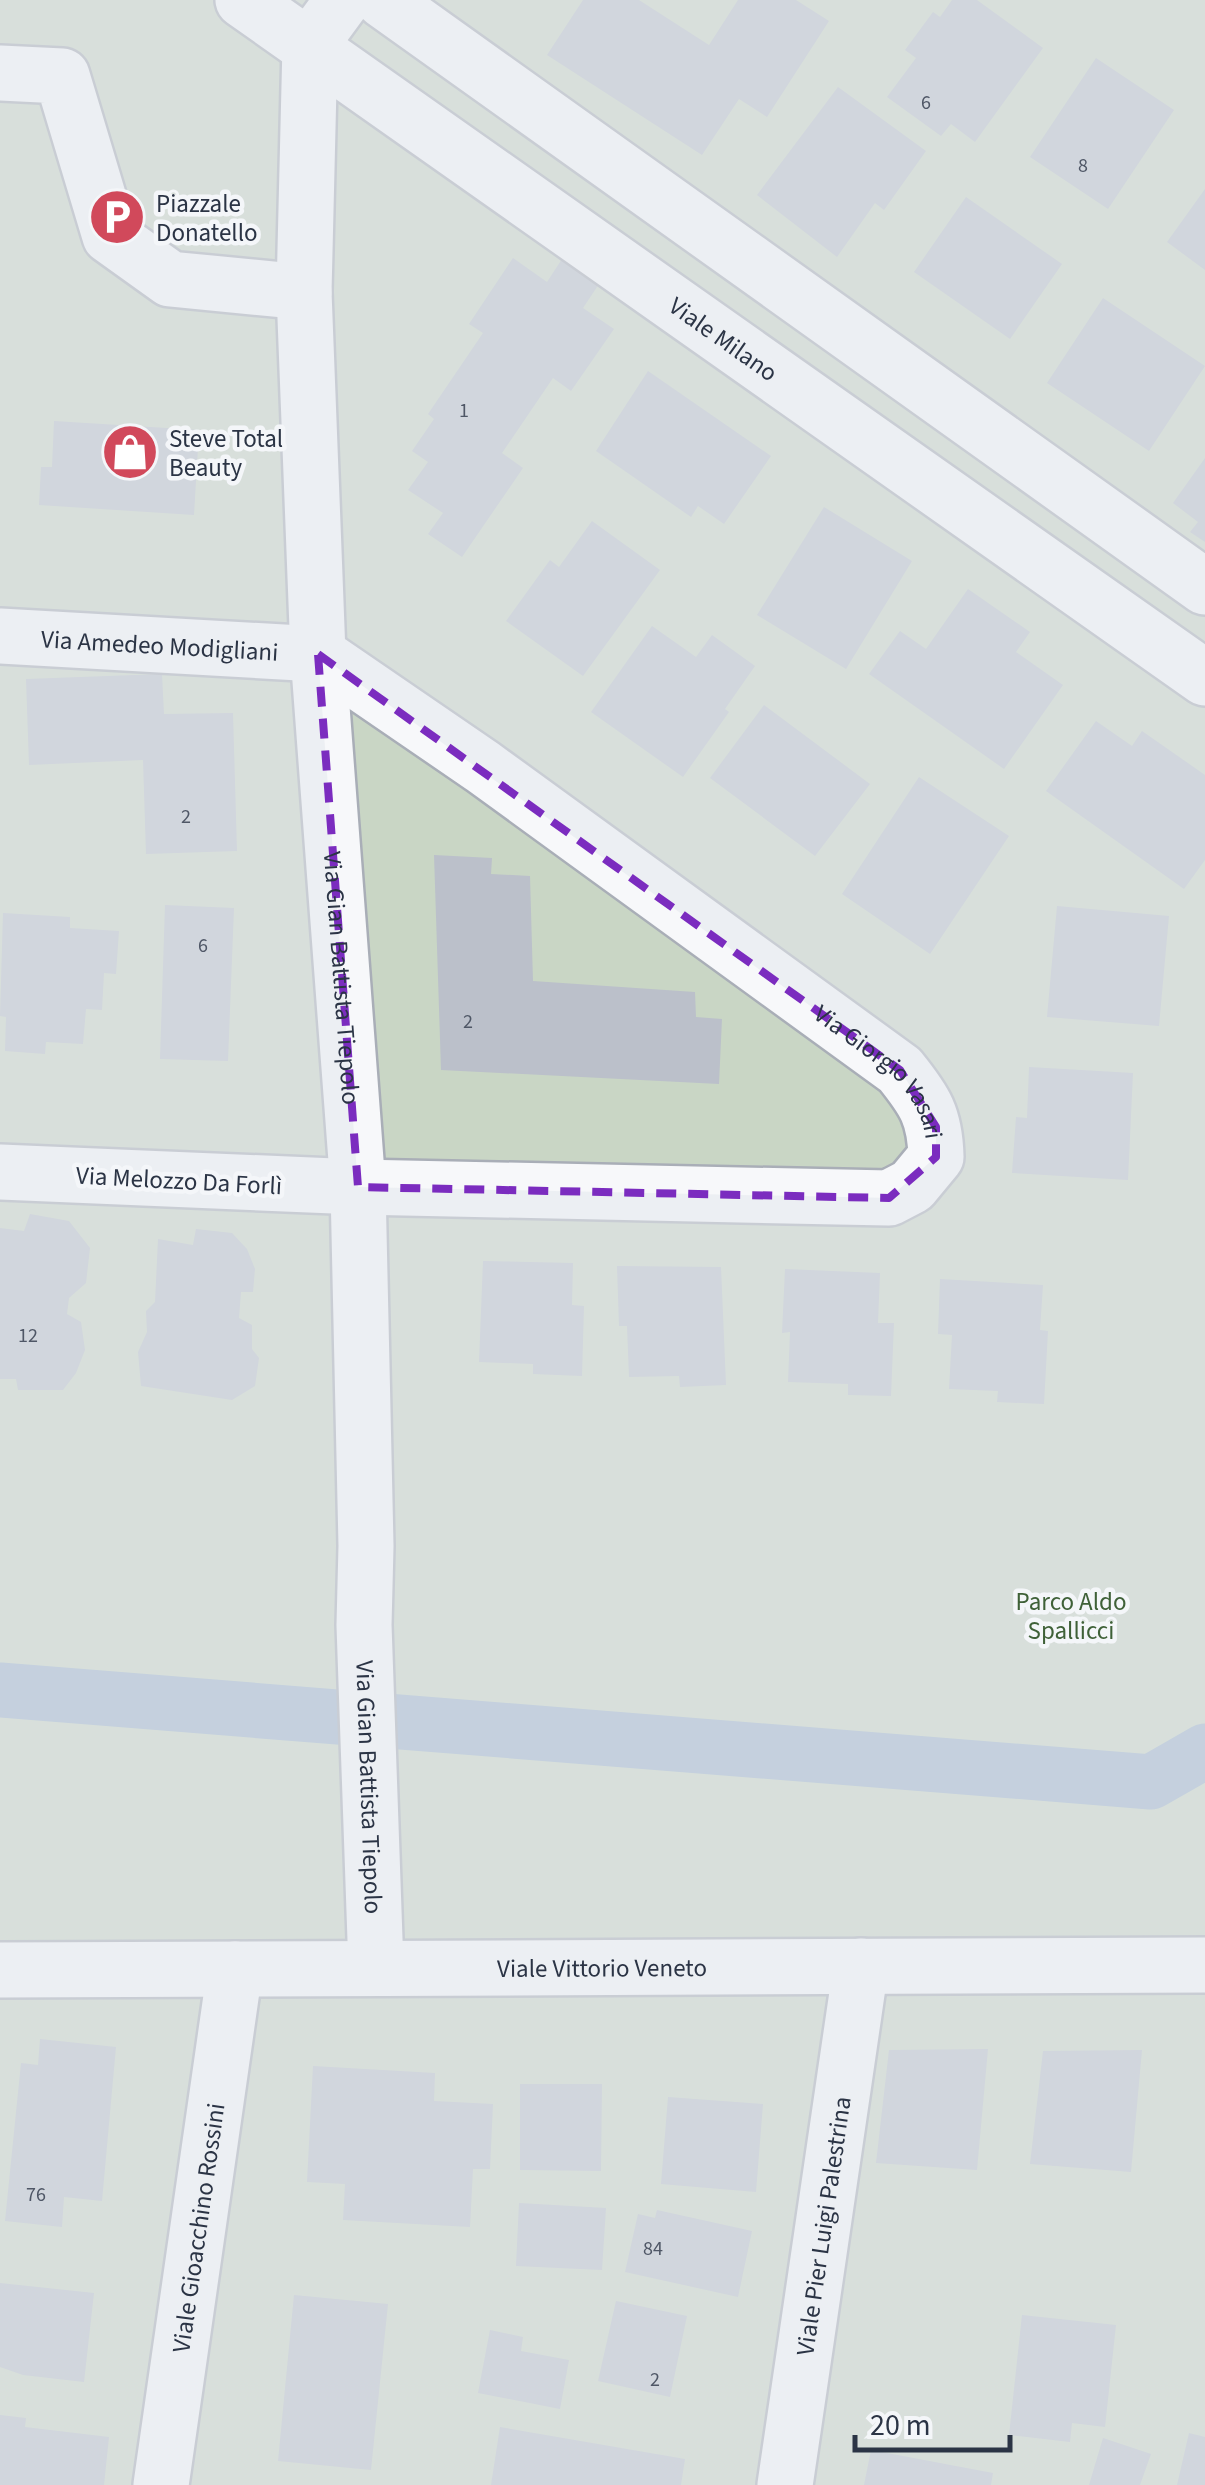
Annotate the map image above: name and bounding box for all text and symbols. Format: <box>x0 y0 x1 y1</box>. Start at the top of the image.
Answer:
house number: 6 <box>921 89 931 117</box>
house number: 8 <box>1078 152 1088 180</box>
place label: Piazzale Donatello <box>156 186 258 251</box>
parking icon: Piazzale Donatello <box>87 187 147 247</box>
street label: Viale Milano <box>661 289 785 391</box>
house number: 1 <box>459 397 469 425</box>
place label: Steve Total Beauty <box>169 421 283 486</box>
shop icon: Steve Total Beauty <box>100 422 160 482</box>
street label: Via Amedeo Modigliani <box>40 621 279 671</box>
house number: 2 <box>181 803 191 831</box>
street label: Via Gian Battista Tiepolo <box>314 850 369 1106</box>
house number: 6 <box>198 932 208 960</box>
street label: Via Giorgio Vasari <box>806 996 952 1141</box>
house number: 2 <box>463 1008 473 1036</box>
street label: Via Melozzo Da Forlì <box>75 1158 283 1204</box>
house number: 12 <box>18 1322 38 1350</box>
park label: Parco Aldo Spallicci <box>1016 1584 1126 1649</box>
street label: Via Gian Battista Tiepolo <box>346 1660 391 1915</box>
street label: Viale Vittorio Veneto <box>497 1950 707 1987</box>
street label: Viale Pier Luigi Palestrina <box>787 2094 861 2358</box>
street label: Viale Gioacchino Rossini <box>163 2101 235 2355</box>
house number: 76 <box>26 2181 46 2209</box>
house number: 84 <box>643 2235 663 2263</box>
house number: 2 <box>650 2366 660 2394</box>
scale bar <box>855 2390 1010 2452</box>
text: 20 m <box>870 2404 931 2447</box>

